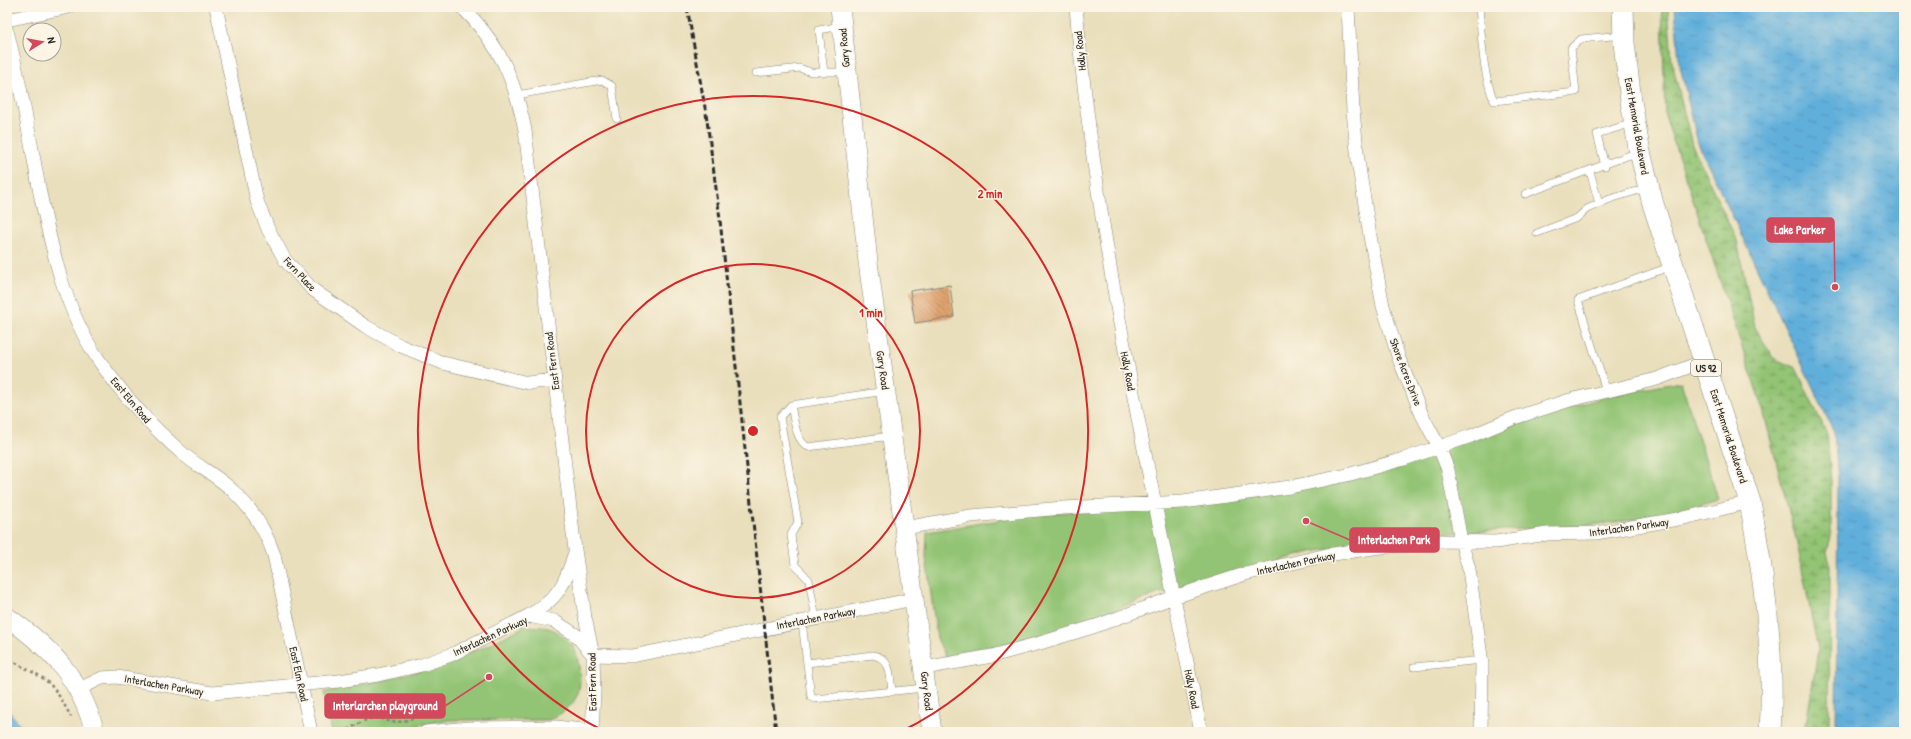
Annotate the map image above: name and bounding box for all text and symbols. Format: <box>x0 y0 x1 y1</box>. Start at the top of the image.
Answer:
north arrow <box>22 22 62 62</box>
street label: Gary Road <box>835 27 853 68</box>
street label: Holly Road <box>1071 30 1089 71</box>
text: N <box>44 36 59 44</box>
street label: East Memorial Boulevard <box>1622 77 1653 176</box>
text: 2 min <box>978 185 1003 202</box>
callout: Lake Parker <box>1767 218 1834 242</box>
text: Lake Parker <box>1774 221 1826 238</box>
street label: Fern Place <box>280 253 320 294</box>
text: 1 min <box>859 304 883 321</box>
street label: East Fern Road <box>541 331 562 391</box>
street label: Shore Acres Drive <box>1387 336 1425 408</box>
street label: Gary Road <box>873 350 893 391</box>
street label: Holly Road <box>1117 350 1139 392</box>
road number: US 92 <box>1691 360 1721 376</box>
street label: East Elm Road <box>108 374 155 426</box>
street label: East Memorial Boulevard <box>1707 387 1751 485</box>
centre of rings <box>746 424 760 438</box>
street label: Interlachen Parkway <box>1588 514 1670 540</box>
callout: Interlachen Park <box>1350 528 1439 552</box>
text: Interlachen Park <box>1358 531 1430 548</box>
street label: Interlachen Parkway <box>1255 548 1337 578</box>
street label: Interlachen Parkway <box>775 603 857 633</box>
street label: Interlachen Parkway <box>451 613 530 659</box>
street label: East Elm Road <box>286 645 312 703</box>
street label: East Fern Road <box>584 652 600 711</box>
street label: Holly Road <box>1181 668 1203 710</box>
street label: Interlachen Parkway <box>123 671 205 699</box>
street label: Gary Road <box>918 671 936 712</box>
callout: Interlarchen playground <box>325 694 445 718</box>
text: Interlarchen playground <box>333 697 438 715</box>

